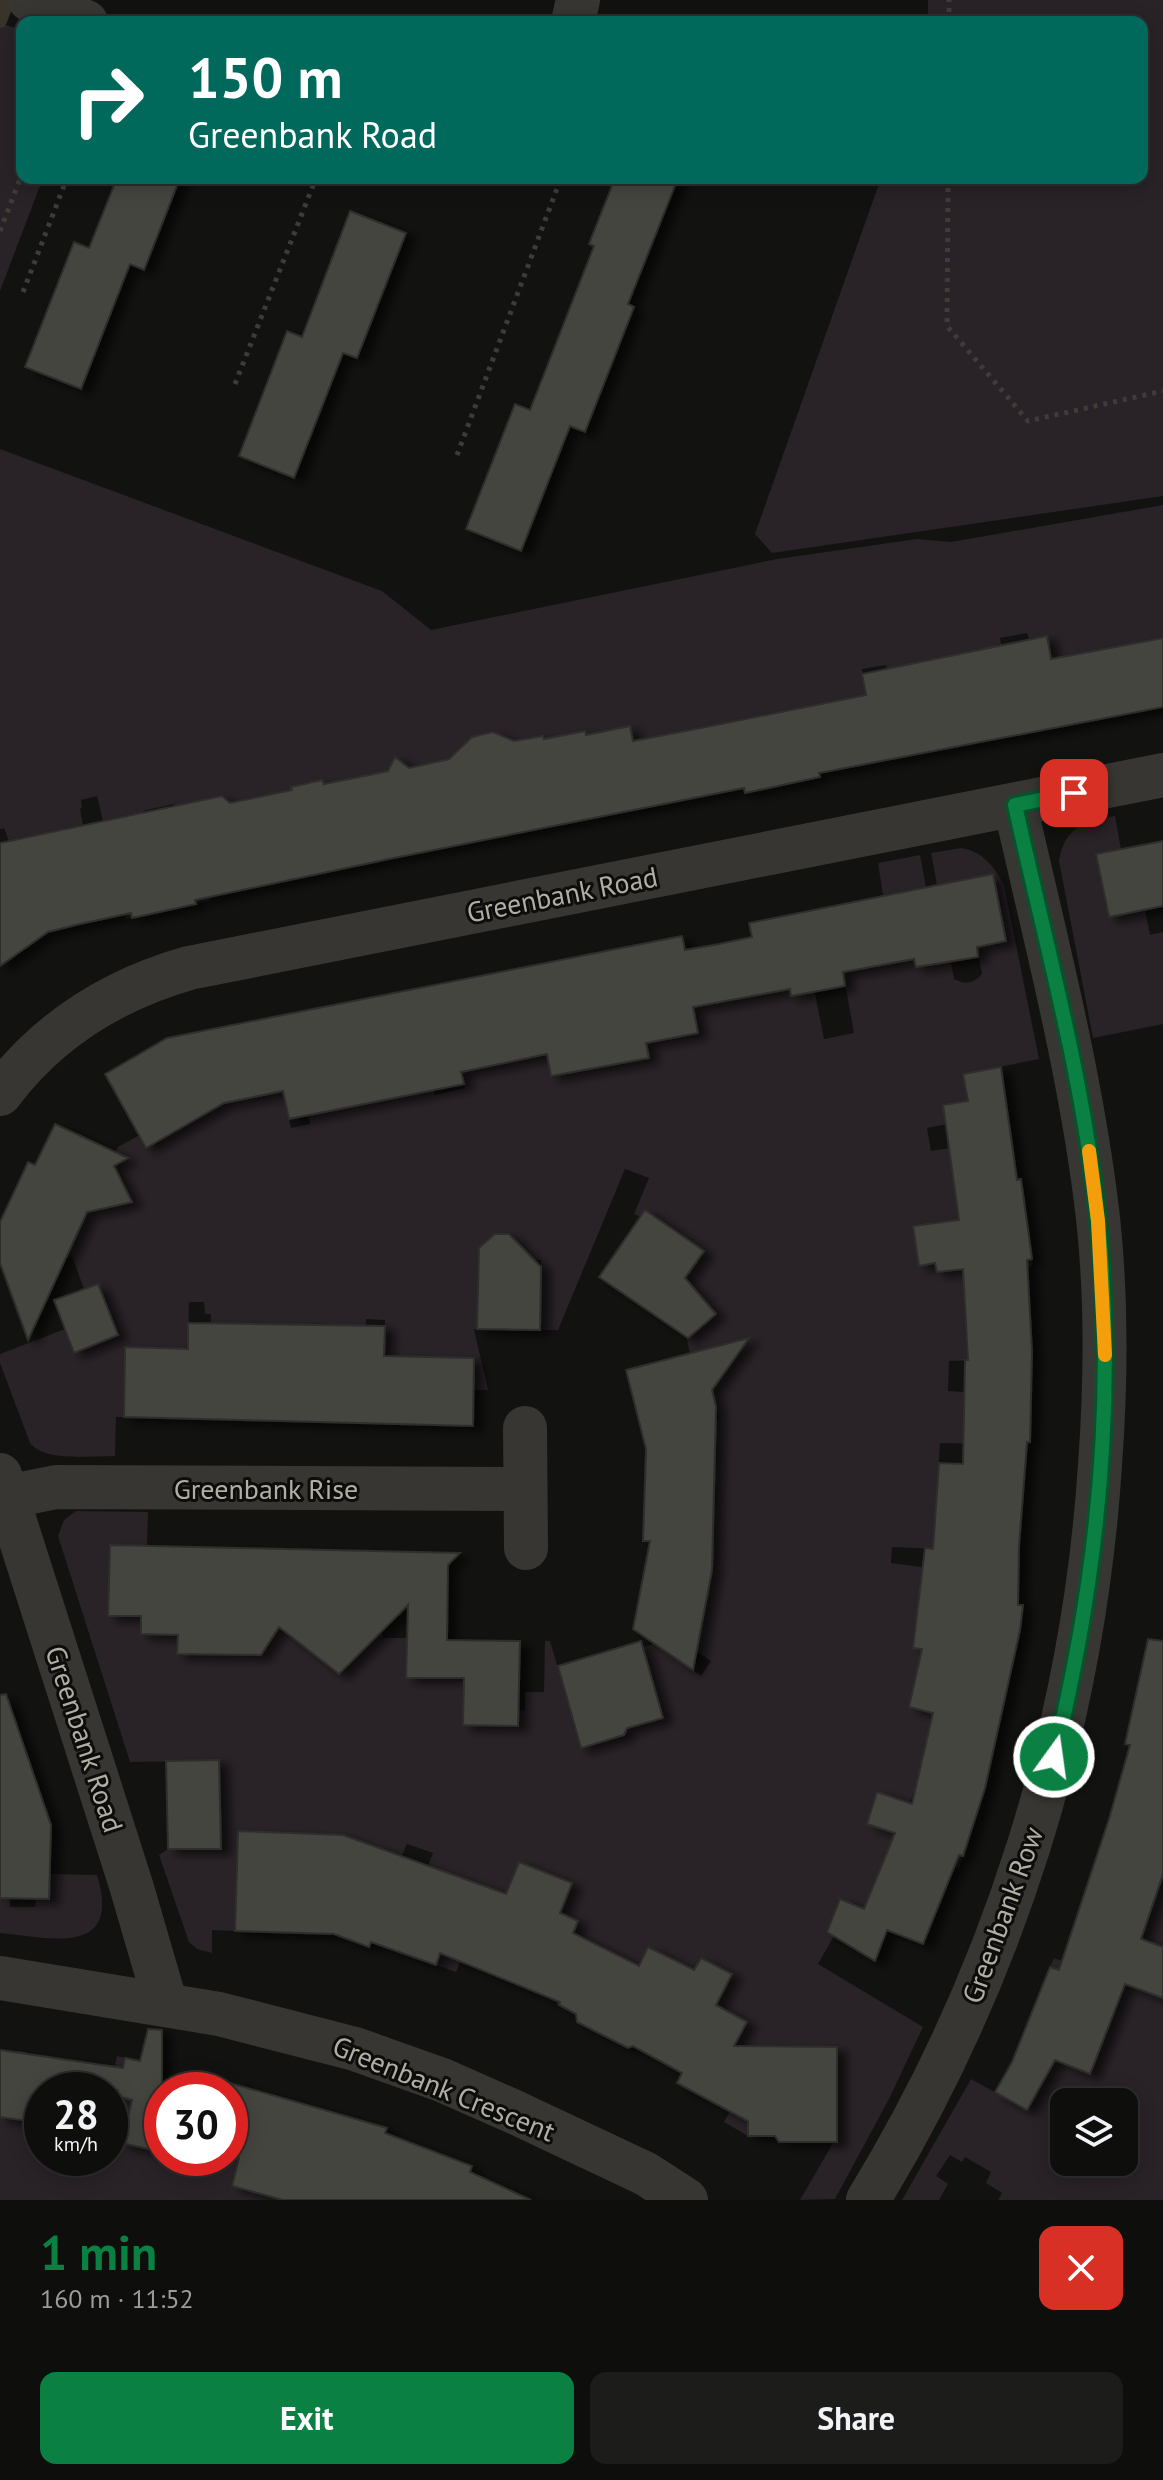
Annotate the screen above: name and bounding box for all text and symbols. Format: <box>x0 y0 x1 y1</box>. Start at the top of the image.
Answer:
text: 150 m <box>188 41 343 113</box>
icon: right <box>56 48 160 152</box>
text: Greenbank Road <box>188 111 437 158</box>
pin <box>1040 759 1108 827</box>
icon: arrive <box>1052 771 1096 815</box>
street label: Greenbank Road <box>463 857 661 931</box>
street label: Greenbank Rise <box>174 1470 358 1507</box>
street label: Greenbank Road <box>37 1641 133 1837</box>
position arrow <box>1012 1715 1096 1799</box>
street label: Greenbank Row <box>953 1821 1051 2008</box>
street label: Greenbank Crescent <box>327 2027 561 2150</box>
speed limit sign: 30 <box>144 2072 248 2176</box>
text: 28 <box>53 2088 99 2140</box>
map controls <box>1050 2088 1138 2176</box>
button: layers <box>1050 2088 1138 2176</box>
text: km/h <box>54 2131 98 2157</box>
text: 1 min <box>40 2221 157 2283</box>
button: close <box>1039 2226 1123 2310</box>
text: 160 m · 11:52 <box>40 2282 194 2315</box>
button: Exit <box>40 2372 574 2464</box>
button: Share <box>590 2372 1123 2464</box>

